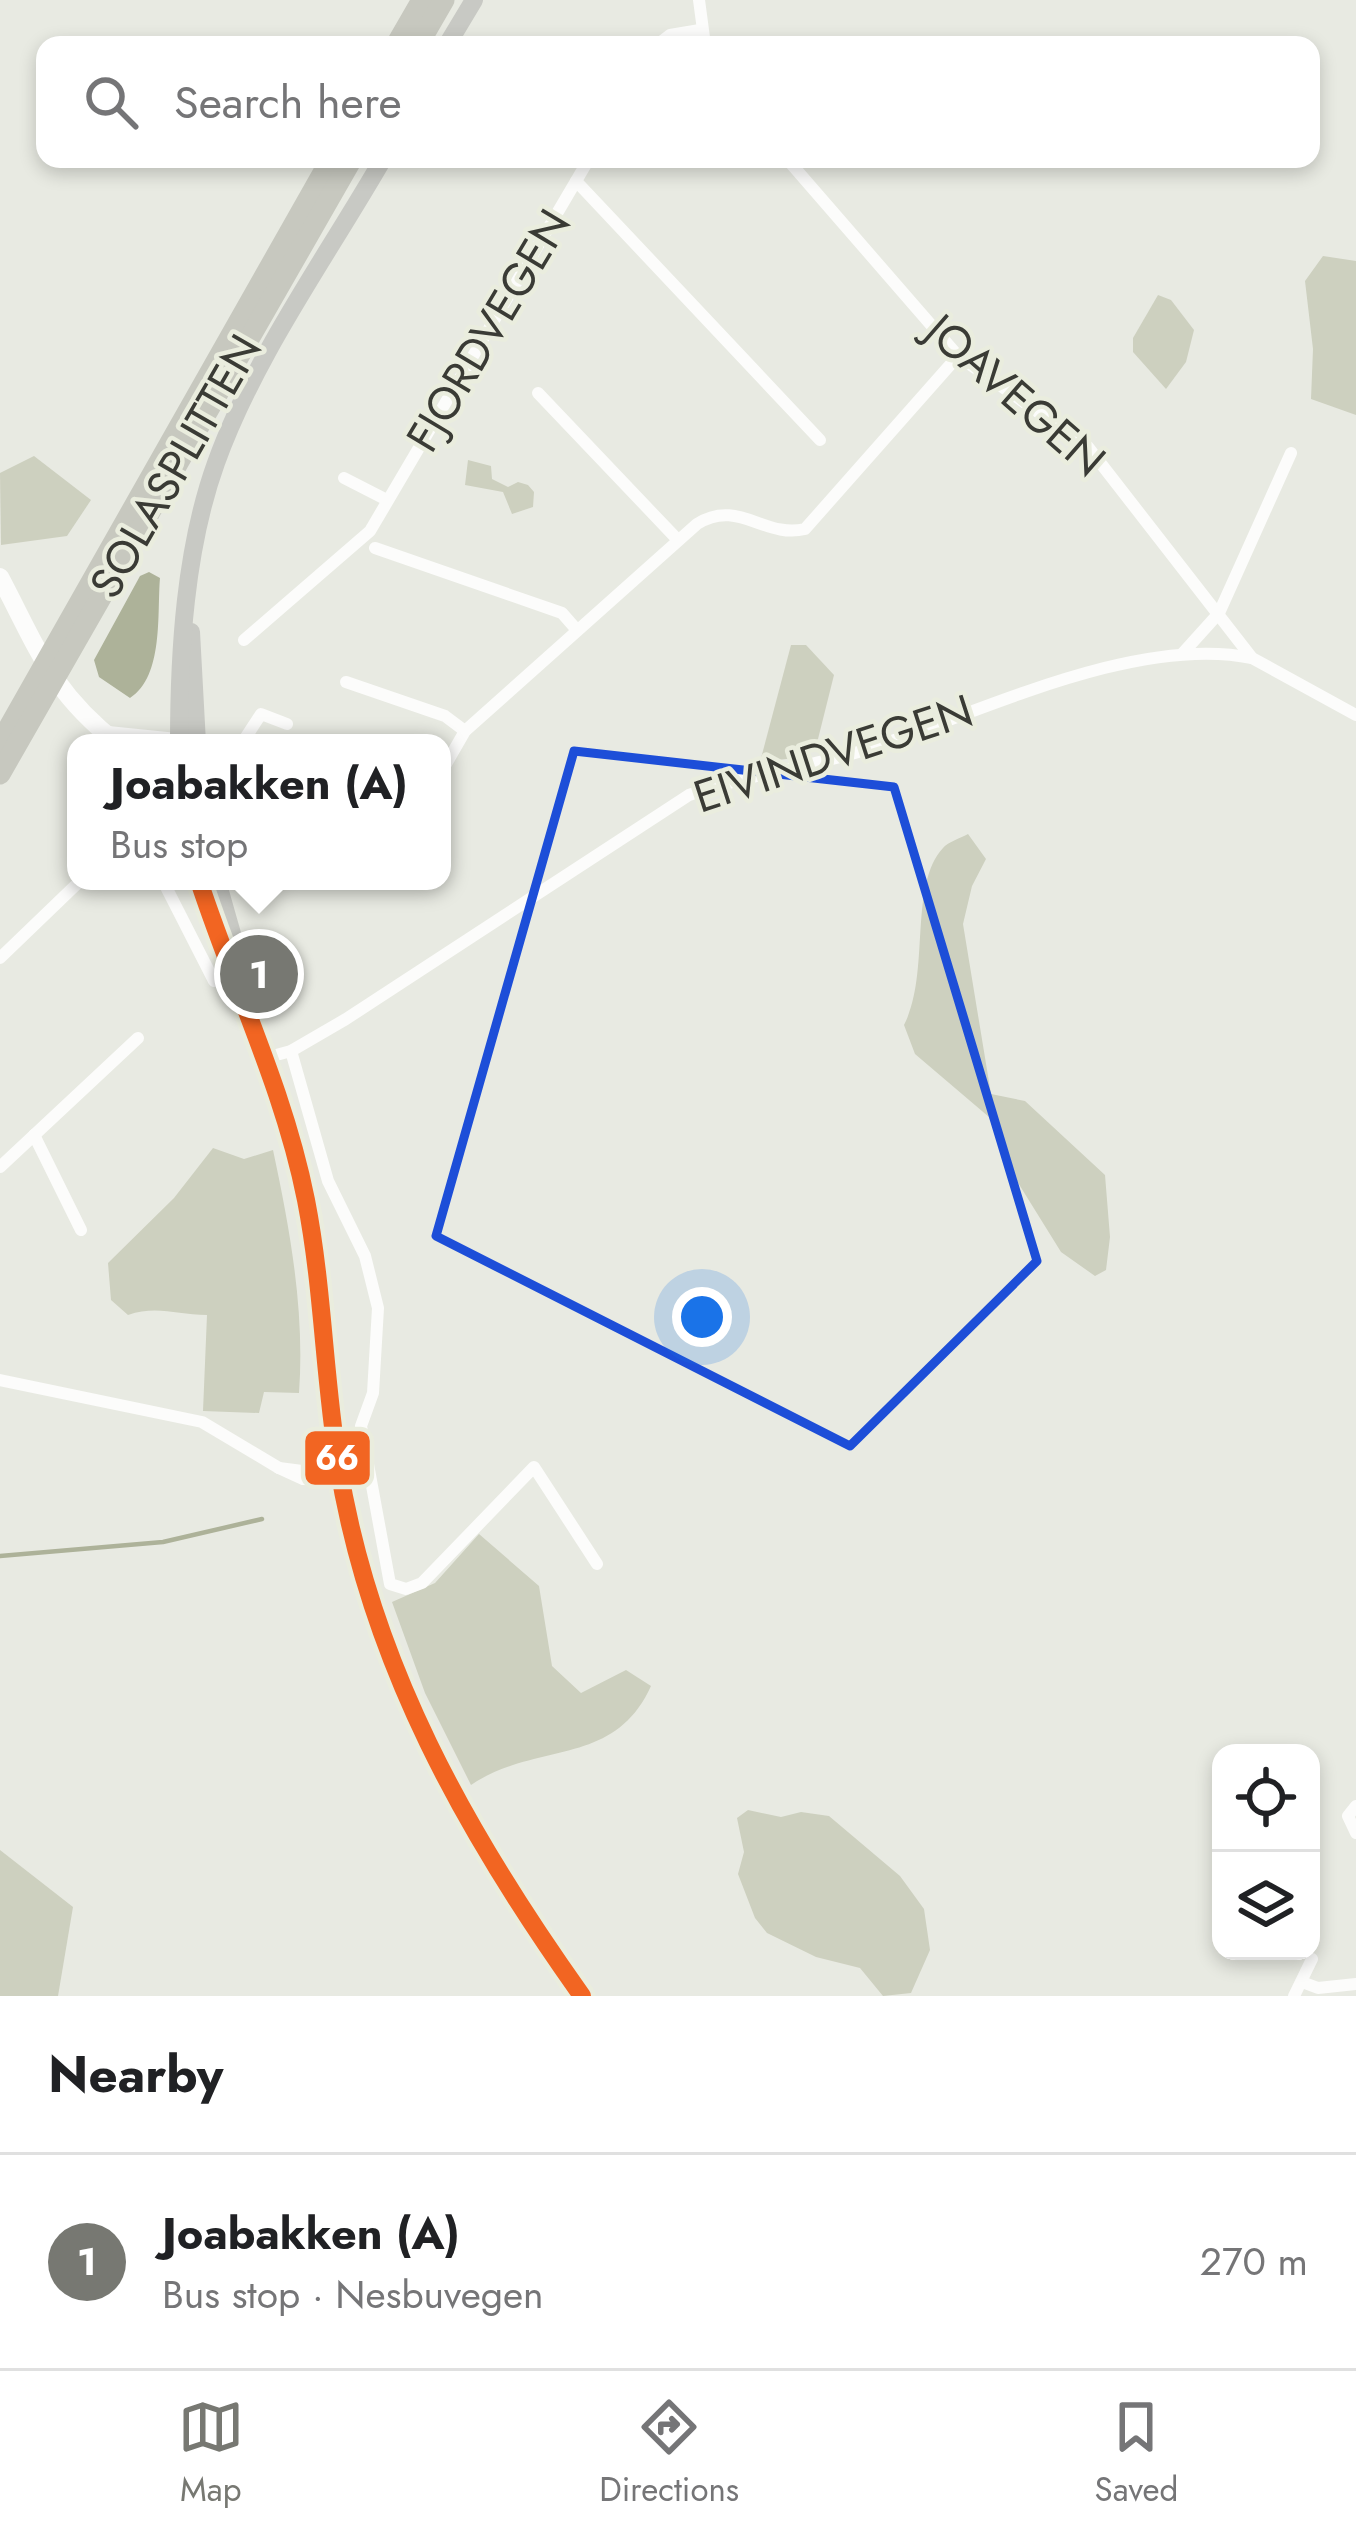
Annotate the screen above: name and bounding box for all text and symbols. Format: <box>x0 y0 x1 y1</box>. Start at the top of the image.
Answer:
search box <box>36 36 1320 168</box>
icon: search <box>78 69 144 135</box>
text: Search here <box>174 70 402 135</box>
street label: FJORDVEGEN <box>390 197 586 464</box>
street label: JOAVEGEN <box>908 296 1120 492</box>
street label: SOLASPLITTEN <box>74 322 277 610</box>
street label: EIVINDVEGEN <box>685 678 981 829</box>
popup <box>67 734 451 890</box>
text: Joabakken (A) <box>110 751 408 816</box>
text: Bus stop <box>110 816 248 873</box>
pin: 1 <box>220 929 298 1019</box>
your location <box>672 1287 732 1347</box>
line badge: 66 <box>303 1429 372 1487</box>
text: 66 <box>315 1434 359 1481</box>
map controls <box>1212 1744 1320 1960</box>
button: locate <box>1212 1744 1320 1852</box>
button: layers <box>1212 1852 1320 1960</box>
text: Nearby <box>48 2037 223 2111</box>
text: Joabakken (A) <box>162 2201 460 2266</box>
text: 1 <box>77 2233 97 2290</box>
text: 270 m <box>1200 2233 1308 2290</box>
text: Bus stop · Nesbuvegen <box>162 2266 544 2323</box>
tab: Map <box>178 2394 244 2513</box>
tab: Directions <box>599 2394 739 2513</box>
tab: Saved <box>1095 2394 1178 2513</box>

